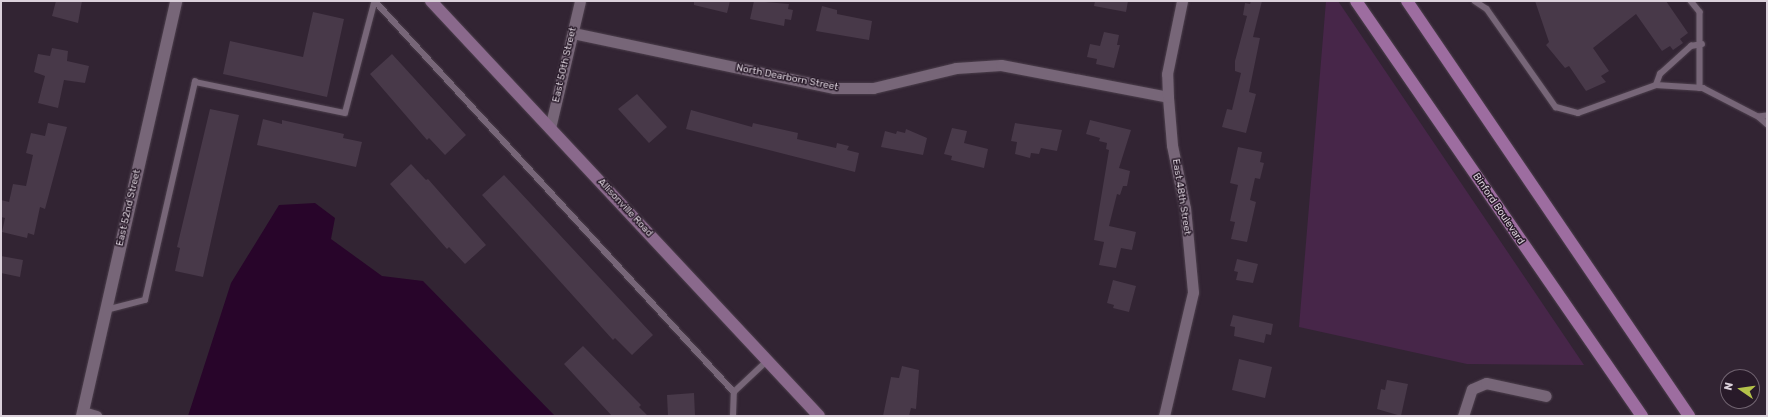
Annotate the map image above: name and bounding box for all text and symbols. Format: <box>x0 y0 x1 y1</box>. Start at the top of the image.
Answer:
street label: East 50th Street <box>551 26 579 104</box>
street label: North Dearborn Street <box>735 62 839 94</box>
street label: East 48th Street <box>1169 158 1193 236</box>
street label: East 52nd Street <box>114 169 144 247</box>
street label: Binford Boulevard <box>1470 171 1526 247</box>
street label: Allisonville Road <box>595 176 655 240</box>
north arrow <box>1720 369 1760 409</box>
text: N <box>1722 381 1736 392</box>

